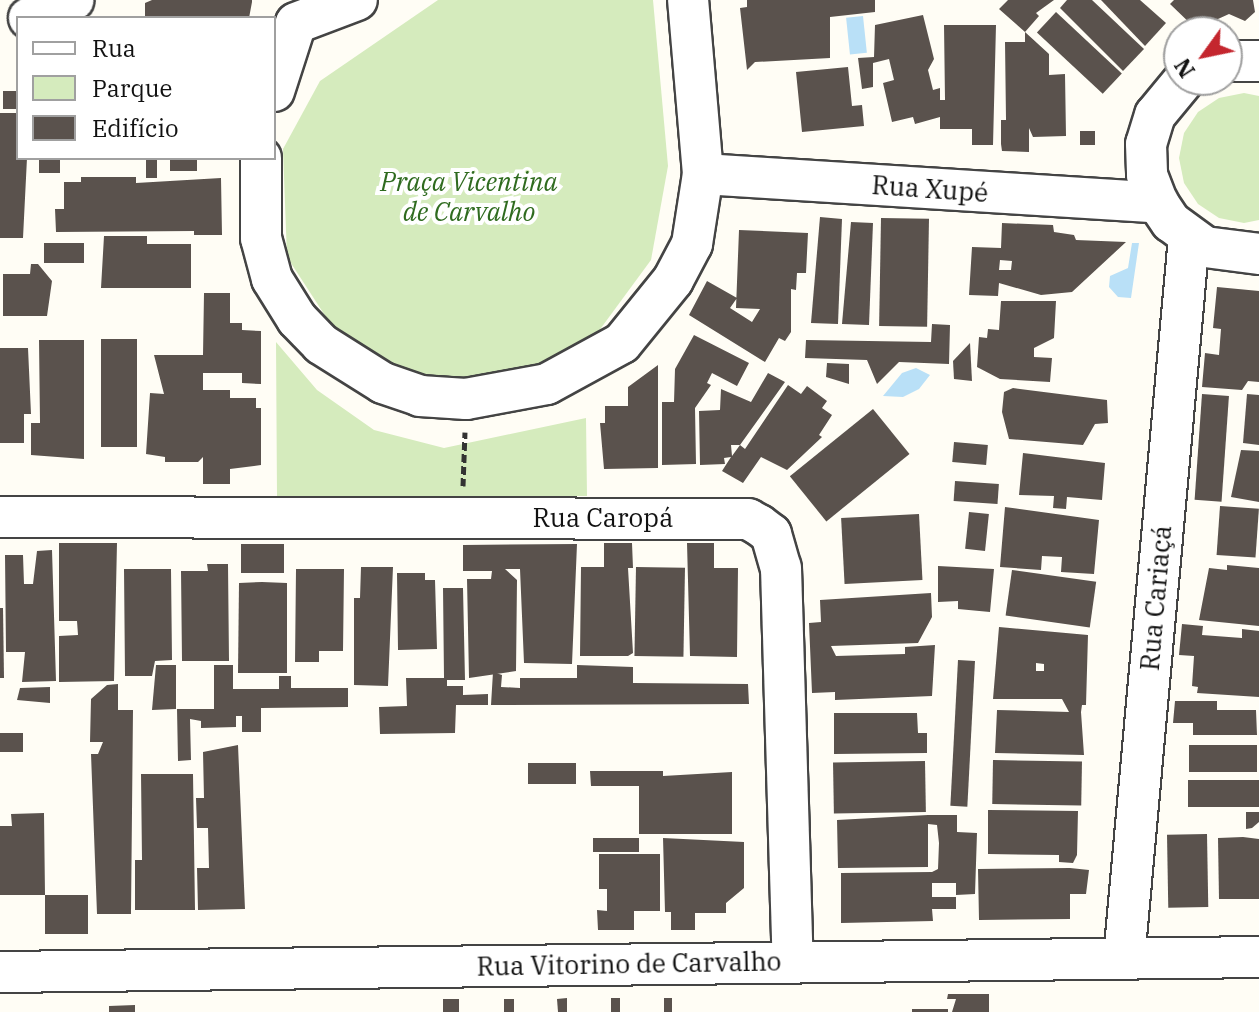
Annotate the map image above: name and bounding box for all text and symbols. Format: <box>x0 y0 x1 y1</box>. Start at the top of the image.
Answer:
legend <box>16 16 276 160</box>
north arrow <box>1163 16 1243 96</box>
text: Rua <box>92 32 136 64</box>
text: N <box>1167 53 1201 83</box>
text: Parque <box>92 72 172 104</box>
text: Edifício <box>92 112 179 144</box>
park label: Praça Vicentina de Carvalho <box>380 166 558 228</box>
street label: Rua Xupé <box>871 169 989 209</box>
street label: Rua Caropá <box>532 502 674 534</box>
street label: Rua Cariaçá <box>1134 524 1178 672</box>
street label: Rua Vitorino de Carvalho <box>476 946 782 982</box>

